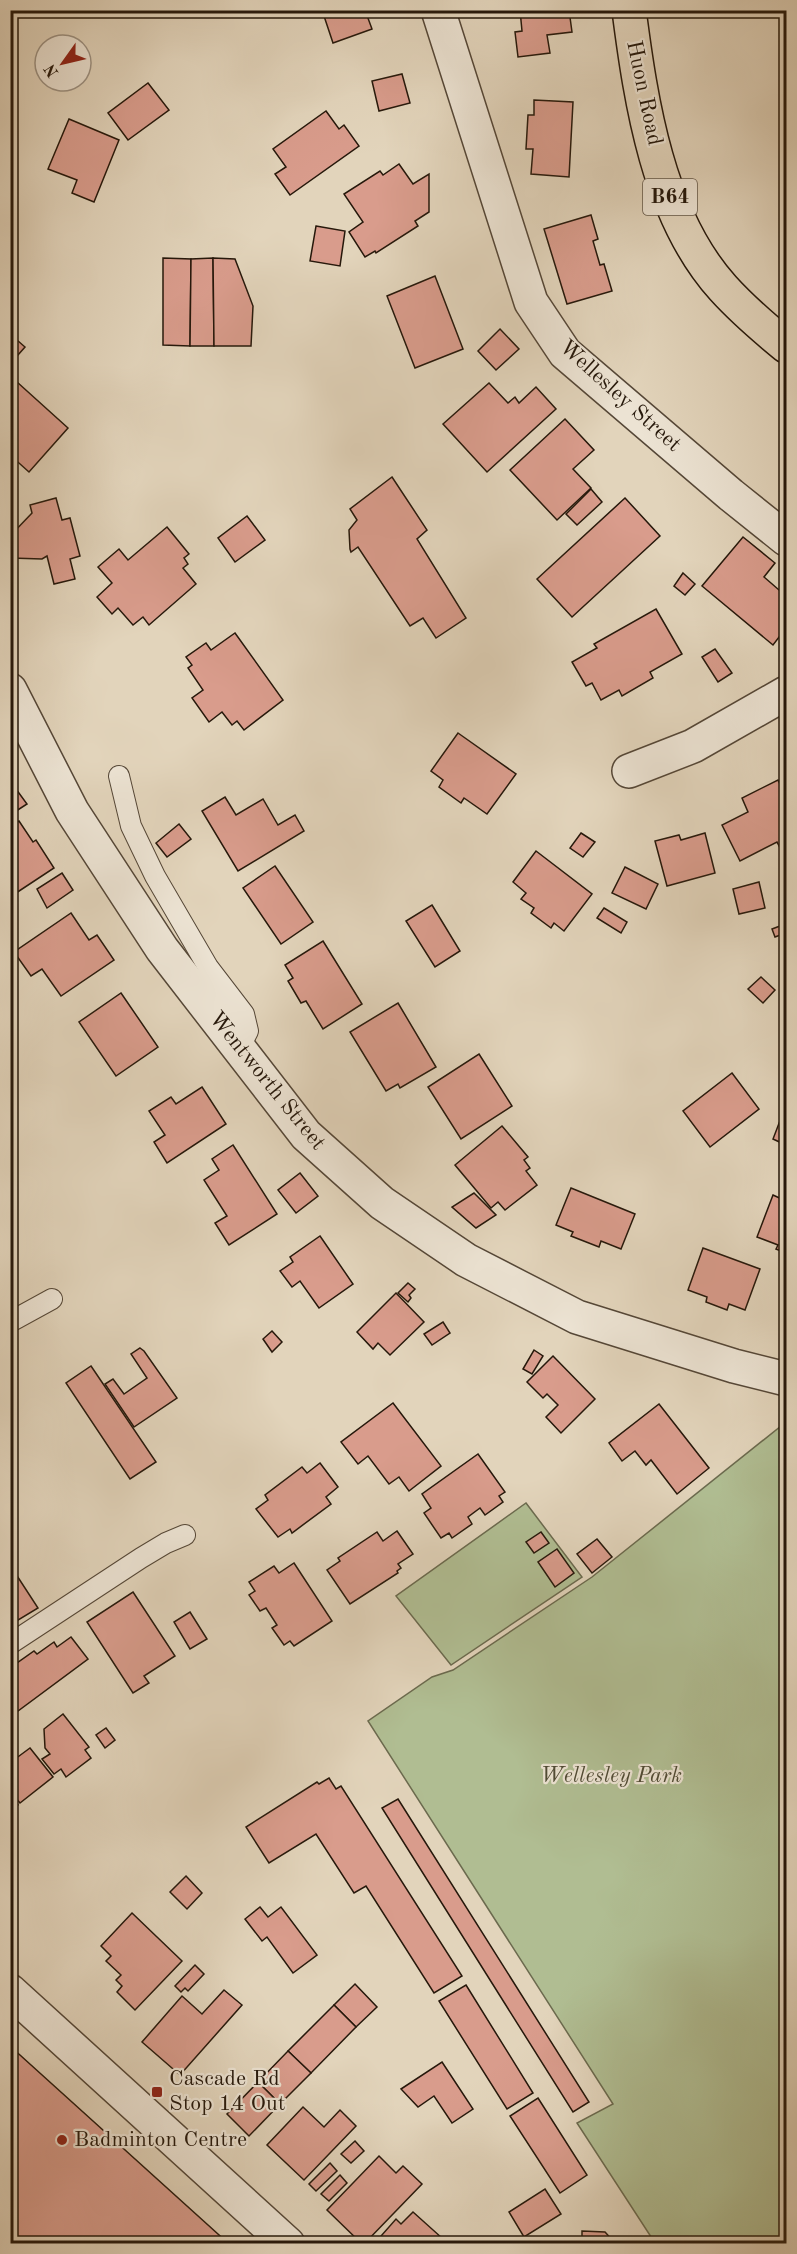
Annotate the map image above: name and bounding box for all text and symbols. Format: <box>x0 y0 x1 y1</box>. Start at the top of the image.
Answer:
north arrow <box>33 33 93 93</box>
street label: Huon Road <box>622 38 666 148</box>
text: N <box>42 60 62 80</box>
road number: B64 <box>643 179 697 215</box>
street label: Wellesley Street <box>555 336 685 456</box>
street label: Wentworth Street <box>205 1008 329 1154</box>
park label: Wellesley Park <box>540 1765 682 1787</box>
place label: Cascade Rd Stop 14 Out <box>169 2068 285 2115</box>
marker: Cascade Rd Stop 14 Out <box>150 2085 164 2099</box>
place label: Badminton Centre <box>74 2129 247 2151</box>
marker: Badminton Centre <box>55 2133 69 2147</box>

